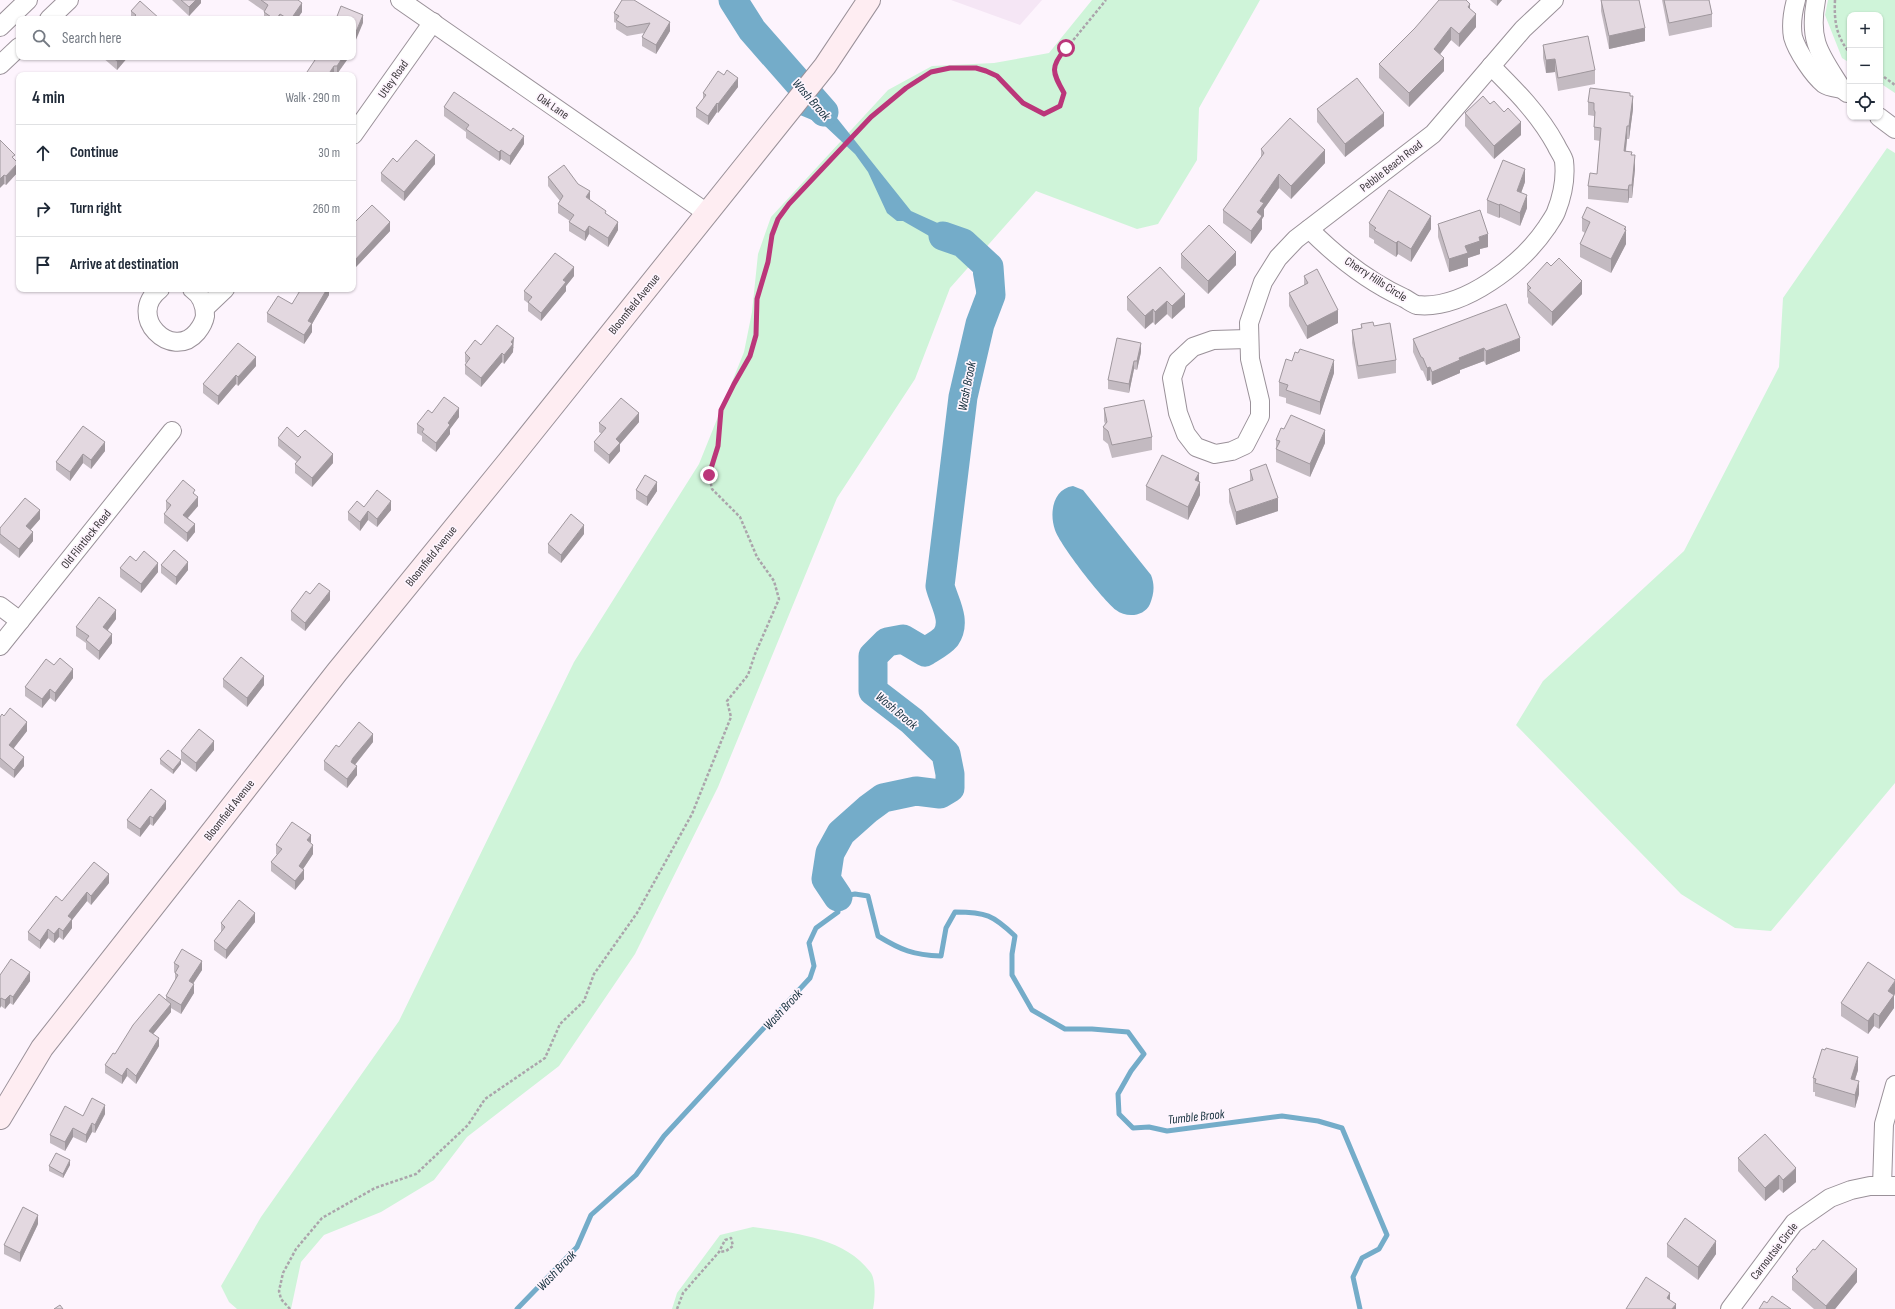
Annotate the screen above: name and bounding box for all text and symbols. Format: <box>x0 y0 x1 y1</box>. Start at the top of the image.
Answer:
map controls <box>1847 12 1883 120</box>
button: + <box>1847 12 1883 48</box>
search box <box>16 16 356 60</box>
icon: search <box>30 27 52 49</box>
text: Search here <box>62 29 122 48</box>
route start <box>1057 39 1075 57</box>
button: − <box>1847 48 1883 84</box>
street label: Utley Road <box>375 57 412 101</box>
water label: Wash Brook <box>789 76 834 125</box>
button: locate <box>1847 84 1883 120</box>
text: 4 min <box>32 88 65 108</box>
text: Walk · 290 m <box>285 90 340 106</box>
street label: Oak Lane <box>534 90 572 123</box>
street label: Pebble Beach Road <box>1357 137 1426 196</box>
icon: ahead <box>32 142 54 164</box>
text: Continue <box>70 143 119 162</box>
text: 30 m <box>318 145 340 161</box>
icon: right <box>32 198 54 220</box>
text: Turn right <box>70 199 122 218</box>
text: 260 m <box>313 201 340 217</box>
icon: arrive <box>32 254 54 276</box>
street label: Cherry Hills Circle <box>1342 254 1410 305</box>
text: Arrive at destination <box>70 255 179 274</box>
street label: Bloomfield Avenue <box>605 271 664 338</box>
water label: Wash Brook <box>954 359 980 412</box>
route end <box>700 466 718 484</box>
street label: Old Flintlock Road <box>58 507 115 572</box>
street label: Bloomfield Avenue <box>402 523 461 590</box>
water label: Wash Brook <box>872 689 922 734</box>
street label: Bloomfield Avenue <box>201 776 258 844</box>
water label: Wash Brook <box>760 985 806 1033</box>
water label: Tumble Brook <box>1167 1106 1226 1128</box>
street label: Carnoutsie Circle <box>1747 1219 1802 1283</box>
water label: Wash Brook <box>534 1246 581 1294</box>

